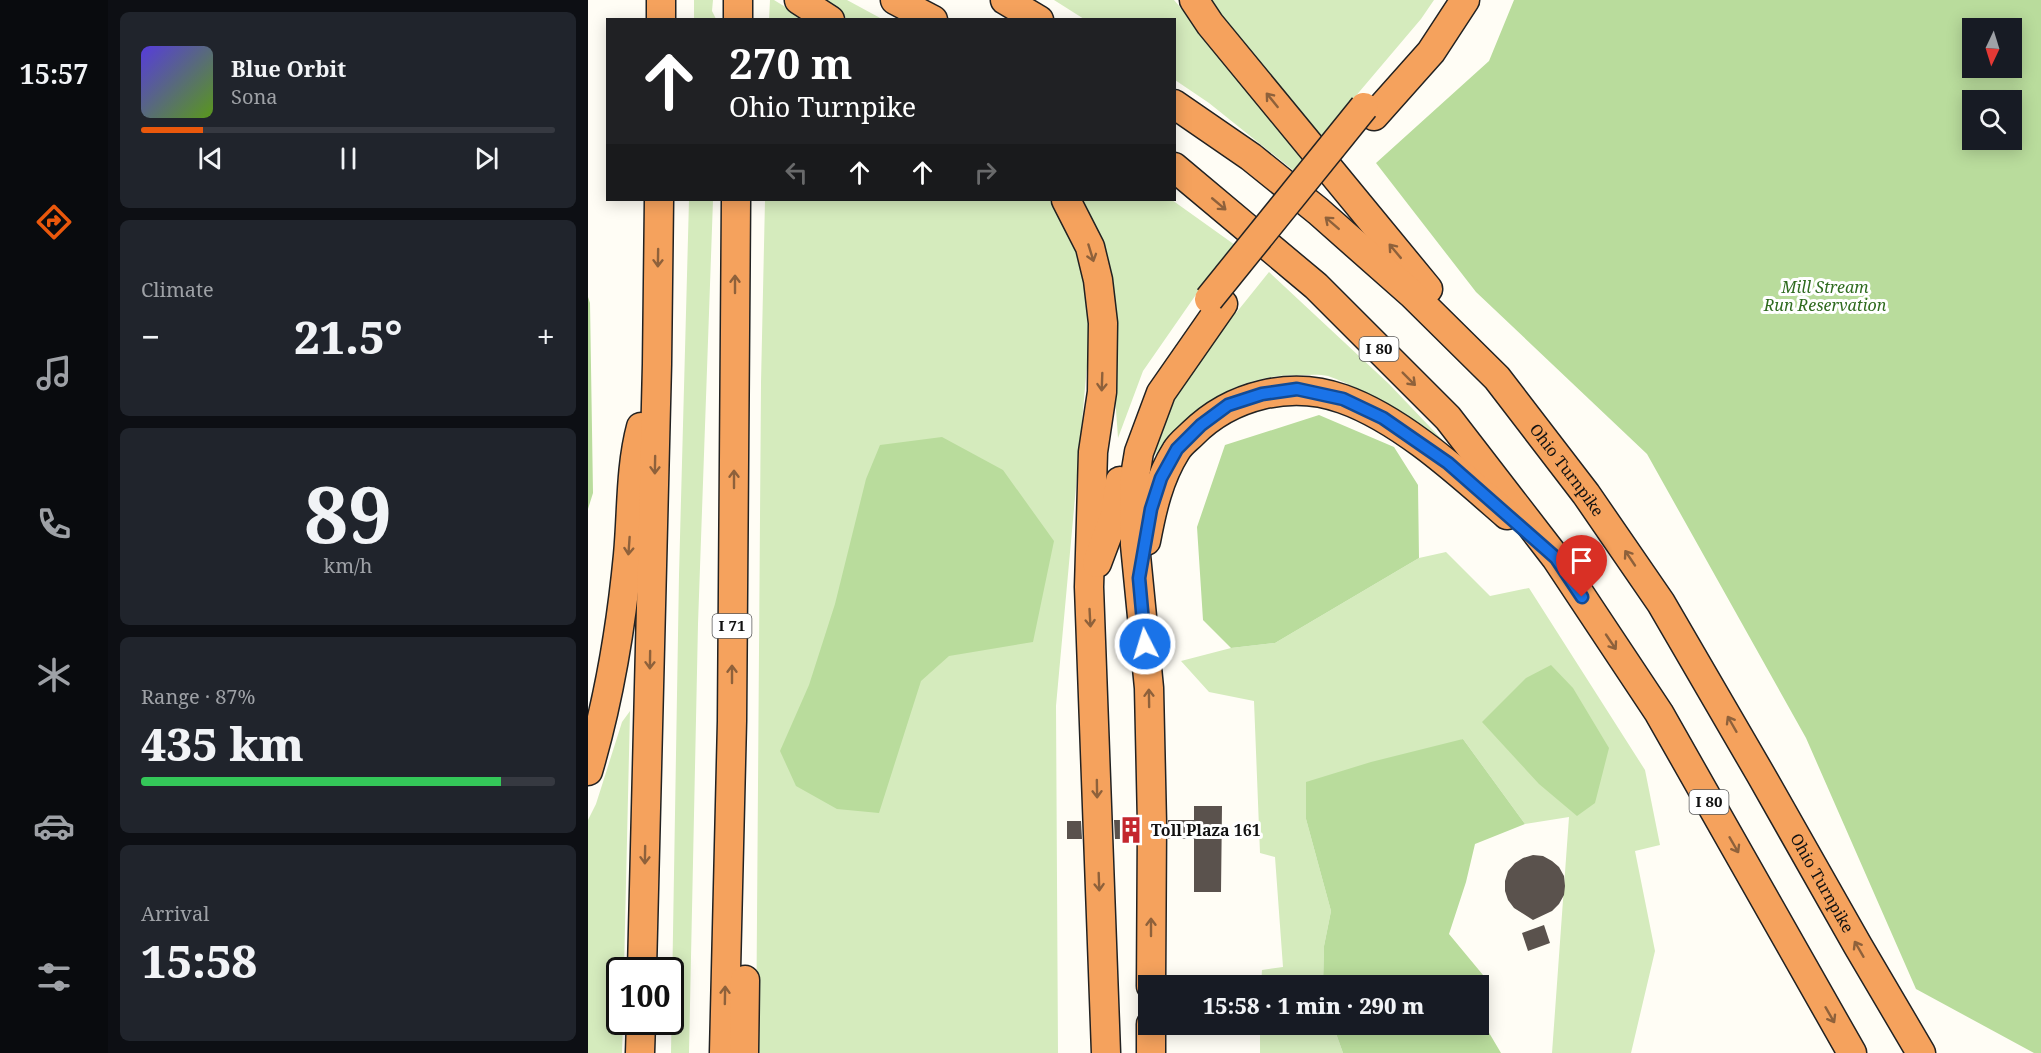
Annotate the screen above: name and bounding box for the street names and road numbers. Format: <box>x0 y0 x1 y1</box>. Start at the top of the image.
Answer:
road number: I 80 <box>1360 337 1398 361</box>
street label: Ohio Turnpike <box>1525 419 1609 521</box>
road number: I 71 <box>712 614 752 638</box>
road number: I 80 <box>1690 790 1728 814</box>
street label: Ohio Turnpike <box>1785 829 1859 937</box>

